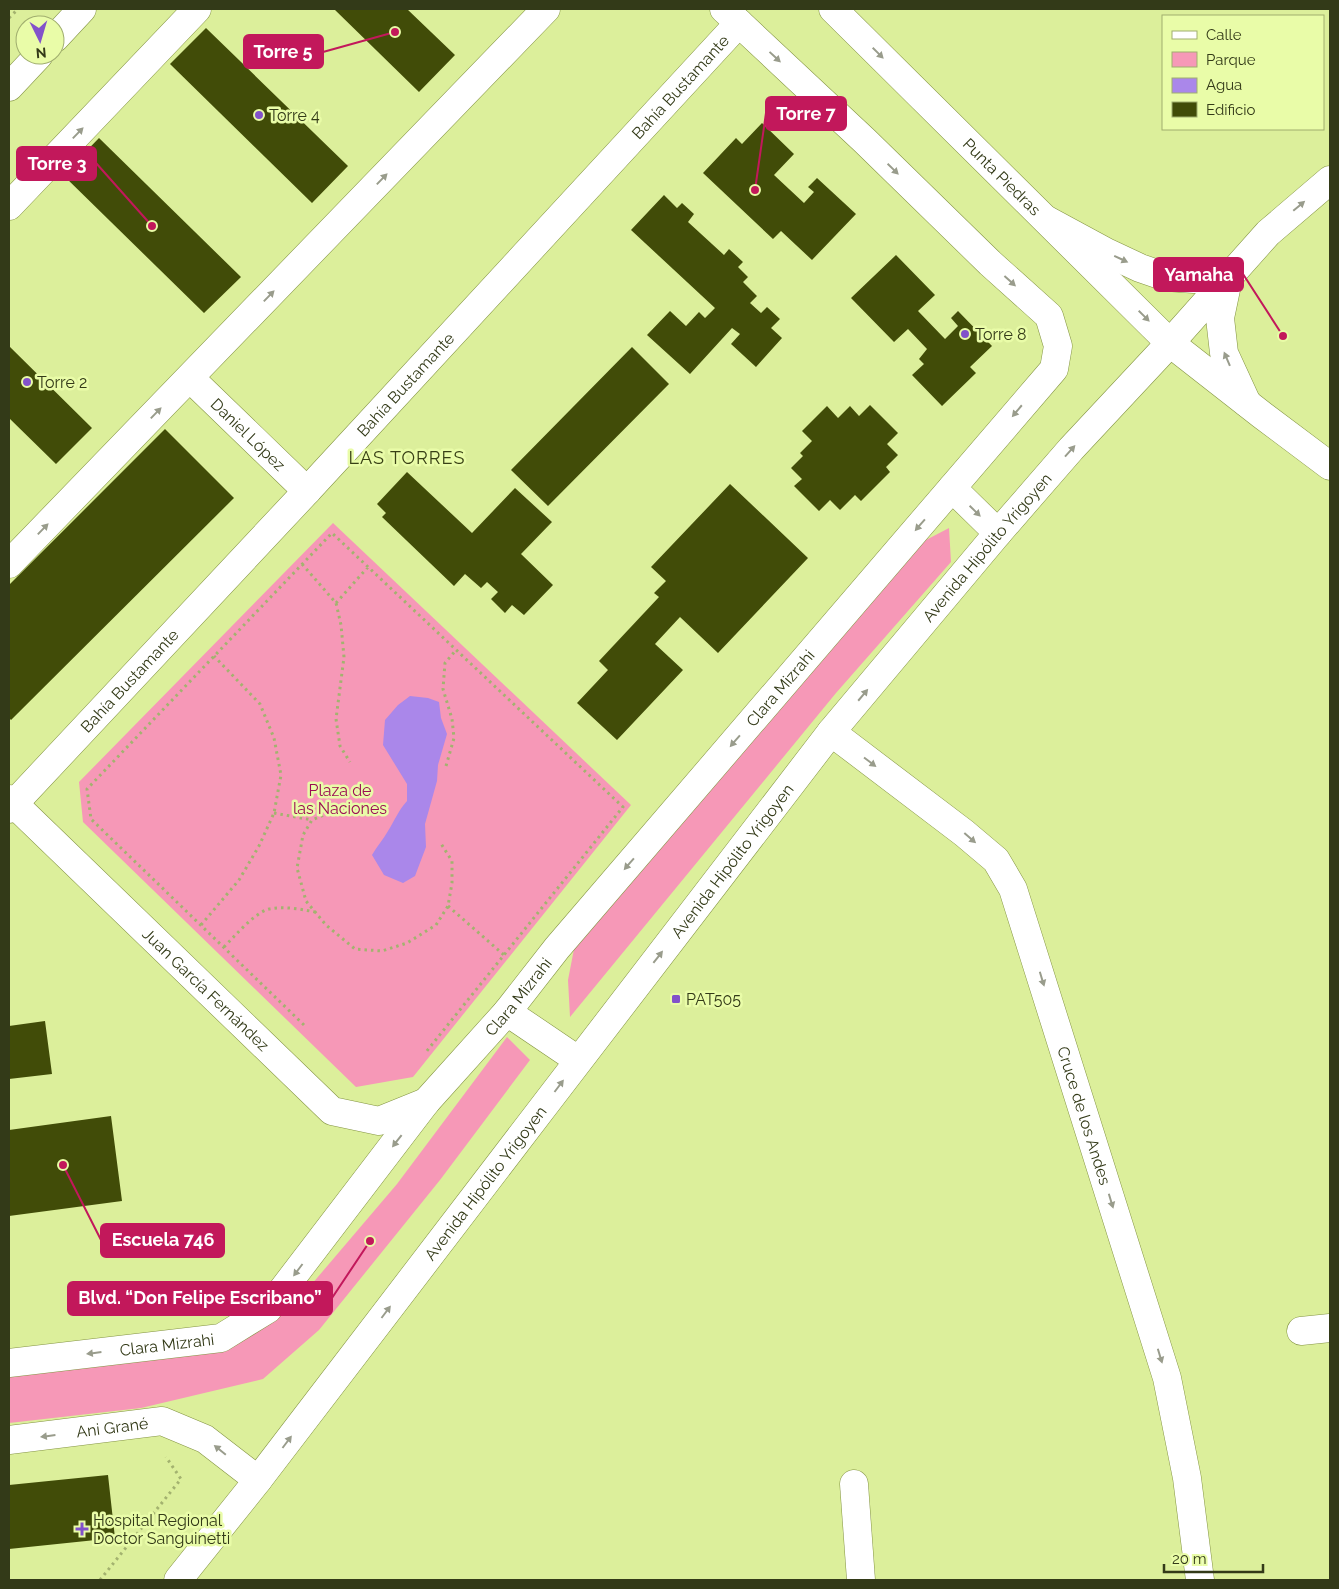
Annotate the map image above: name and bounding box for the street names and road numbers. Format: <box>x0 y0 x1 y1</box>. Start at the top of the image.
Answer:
street label: Bahía Bustamante <box>628 31 733 143</box>
street label: Punta Piedras <box>959 134 1045 220</box>
street label: Bahía Bustamante <box>353 329 458 440</box>
street label: Daniel López <box>207 394 289 475</box>
street label: Avenida Hipólito Yrigoyen <box>919 469 1056 626</box>
street label: Bahía Bustamante <box>77 625 183 736</box>
street label: Clara Mizrahi <box>742 646 819 731</box>
street label: Avenida Hipólito Yrigoyen <box>667 780 798 942</box>
street label: Juan García Fernández <box>139 924 273 1055</box>
street label: Clara Mizrahi <box>481 954 556 1040</box>
street label: Cruce de los Andes <box>1053 1044 1115 1188</box>
street label: Avenida Hipólito Yrigoyen <box>421 1102 551 1264</box>
street label: Clara Mizrahi <box>119 1330 215 1360</box>
street label: Ani Grané <box>75 1414 149 1442</box>

